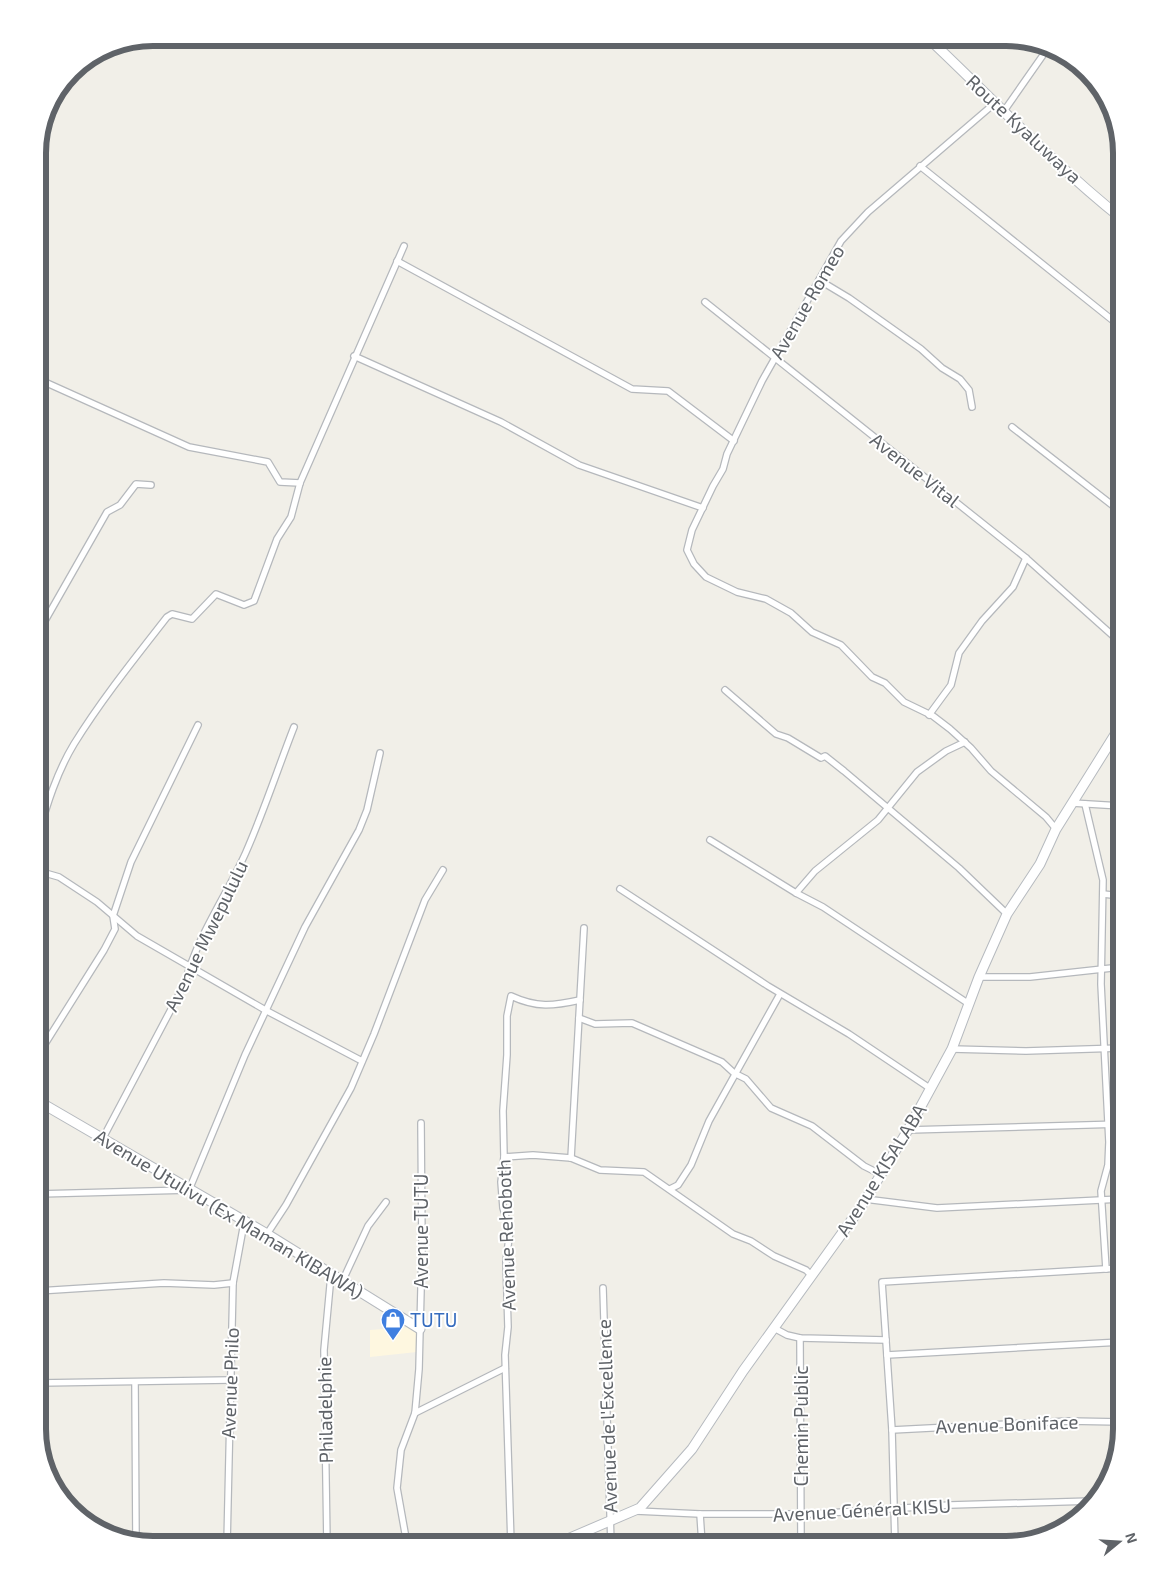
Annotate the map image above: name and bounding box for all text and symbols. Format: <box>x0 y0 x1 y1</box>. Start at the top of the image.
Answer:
street label: Route Kyaluwaya <box>962 69 1087 188</box>
street label: Avenue Romeo <box>765 241 849 363</box>
street label: Avenue Vital <box>866 428 965 512</box>
street label: Avenue Mwepululu <box>159 857 252 1015</box>
street label: Avenue KISALABA <box>831 1099 931 1240</box>
street label: Avenue Utulivu (Ex Maman KIBAWA) <box>91 1124 368 1303</box>
street label: Avenue Rehoboth <box>491 1159 520 1311</box>
street label: Avenue TUTU <box>409 1174 432 1288</box>
shop icon: TUTU <box>380 1307 406 1341</box>
place label: TUTU <box>410 1308 457 1331</box>
street label: Avenue de l'Excellence <box>592 1319 621 1513</box>
street label: Avenue Philo <box>216 1327 243 1439</box>
street label: Philadelphie <box>312 1356 337 1464</box>
street label: Chemin Public <box>789 1365 812 1487</box>
street label: Avenue Boniface <box>935 1410 1079 1437</box>
street label: Avenue Général KISU <box>772 1493 952 1526</box>
north arrow <box>1094 1517 1144 1567</box>
text: N <box>1122 1530 1141 1545</box>

